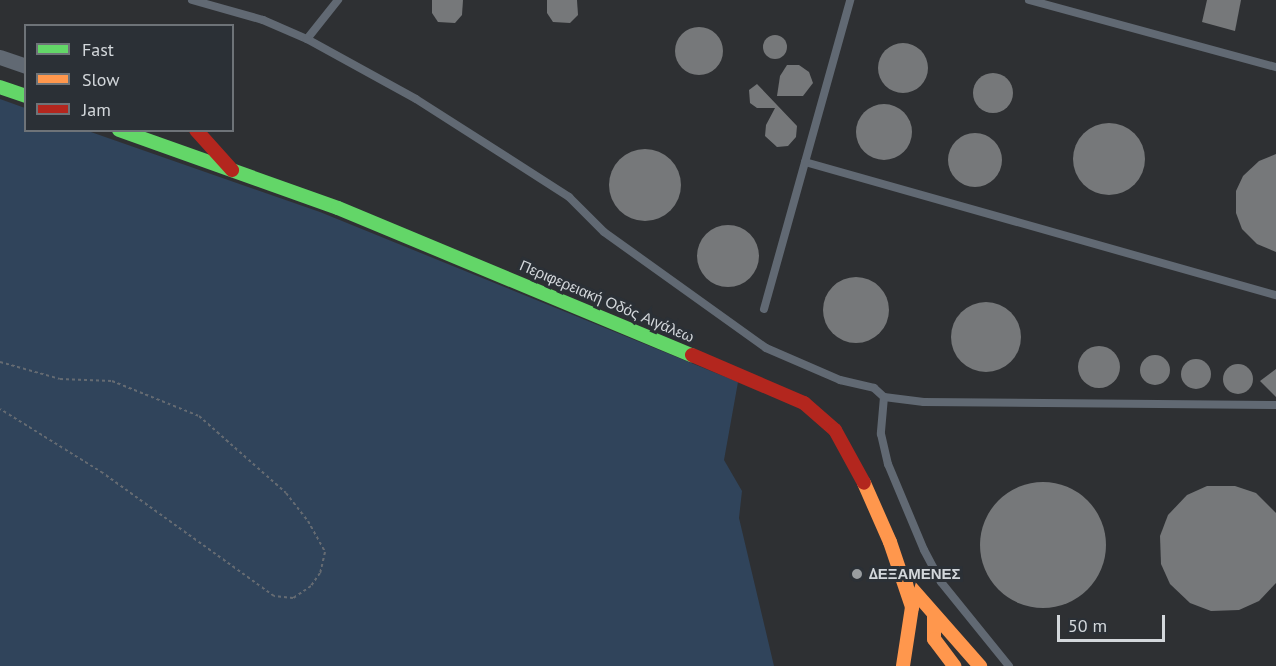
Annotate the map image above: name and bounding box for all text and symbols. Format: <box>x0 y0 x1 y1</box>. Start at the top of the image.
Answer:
legend <box>24 24 234 132</box>
text: Fast <box>82 38 114 61</box>
text: Slow <box>82 68 120 91</box>
text: Jam <box>82 98 111 121</box>
street label: Περιφερειακή Οδός Αιγάλεω <box>517 256 697 346</box>
place label: ΔΕΞΑΜΕΝΕΣ <box>869 565 961 583</box>
marker: ΔΕΞΑΜΕΝΕΣ <box>850 567 864 581</box>
scale bar <box>1060 603 1168 641</box>
text: 50 m <box>1068 614 1107 637</box>

